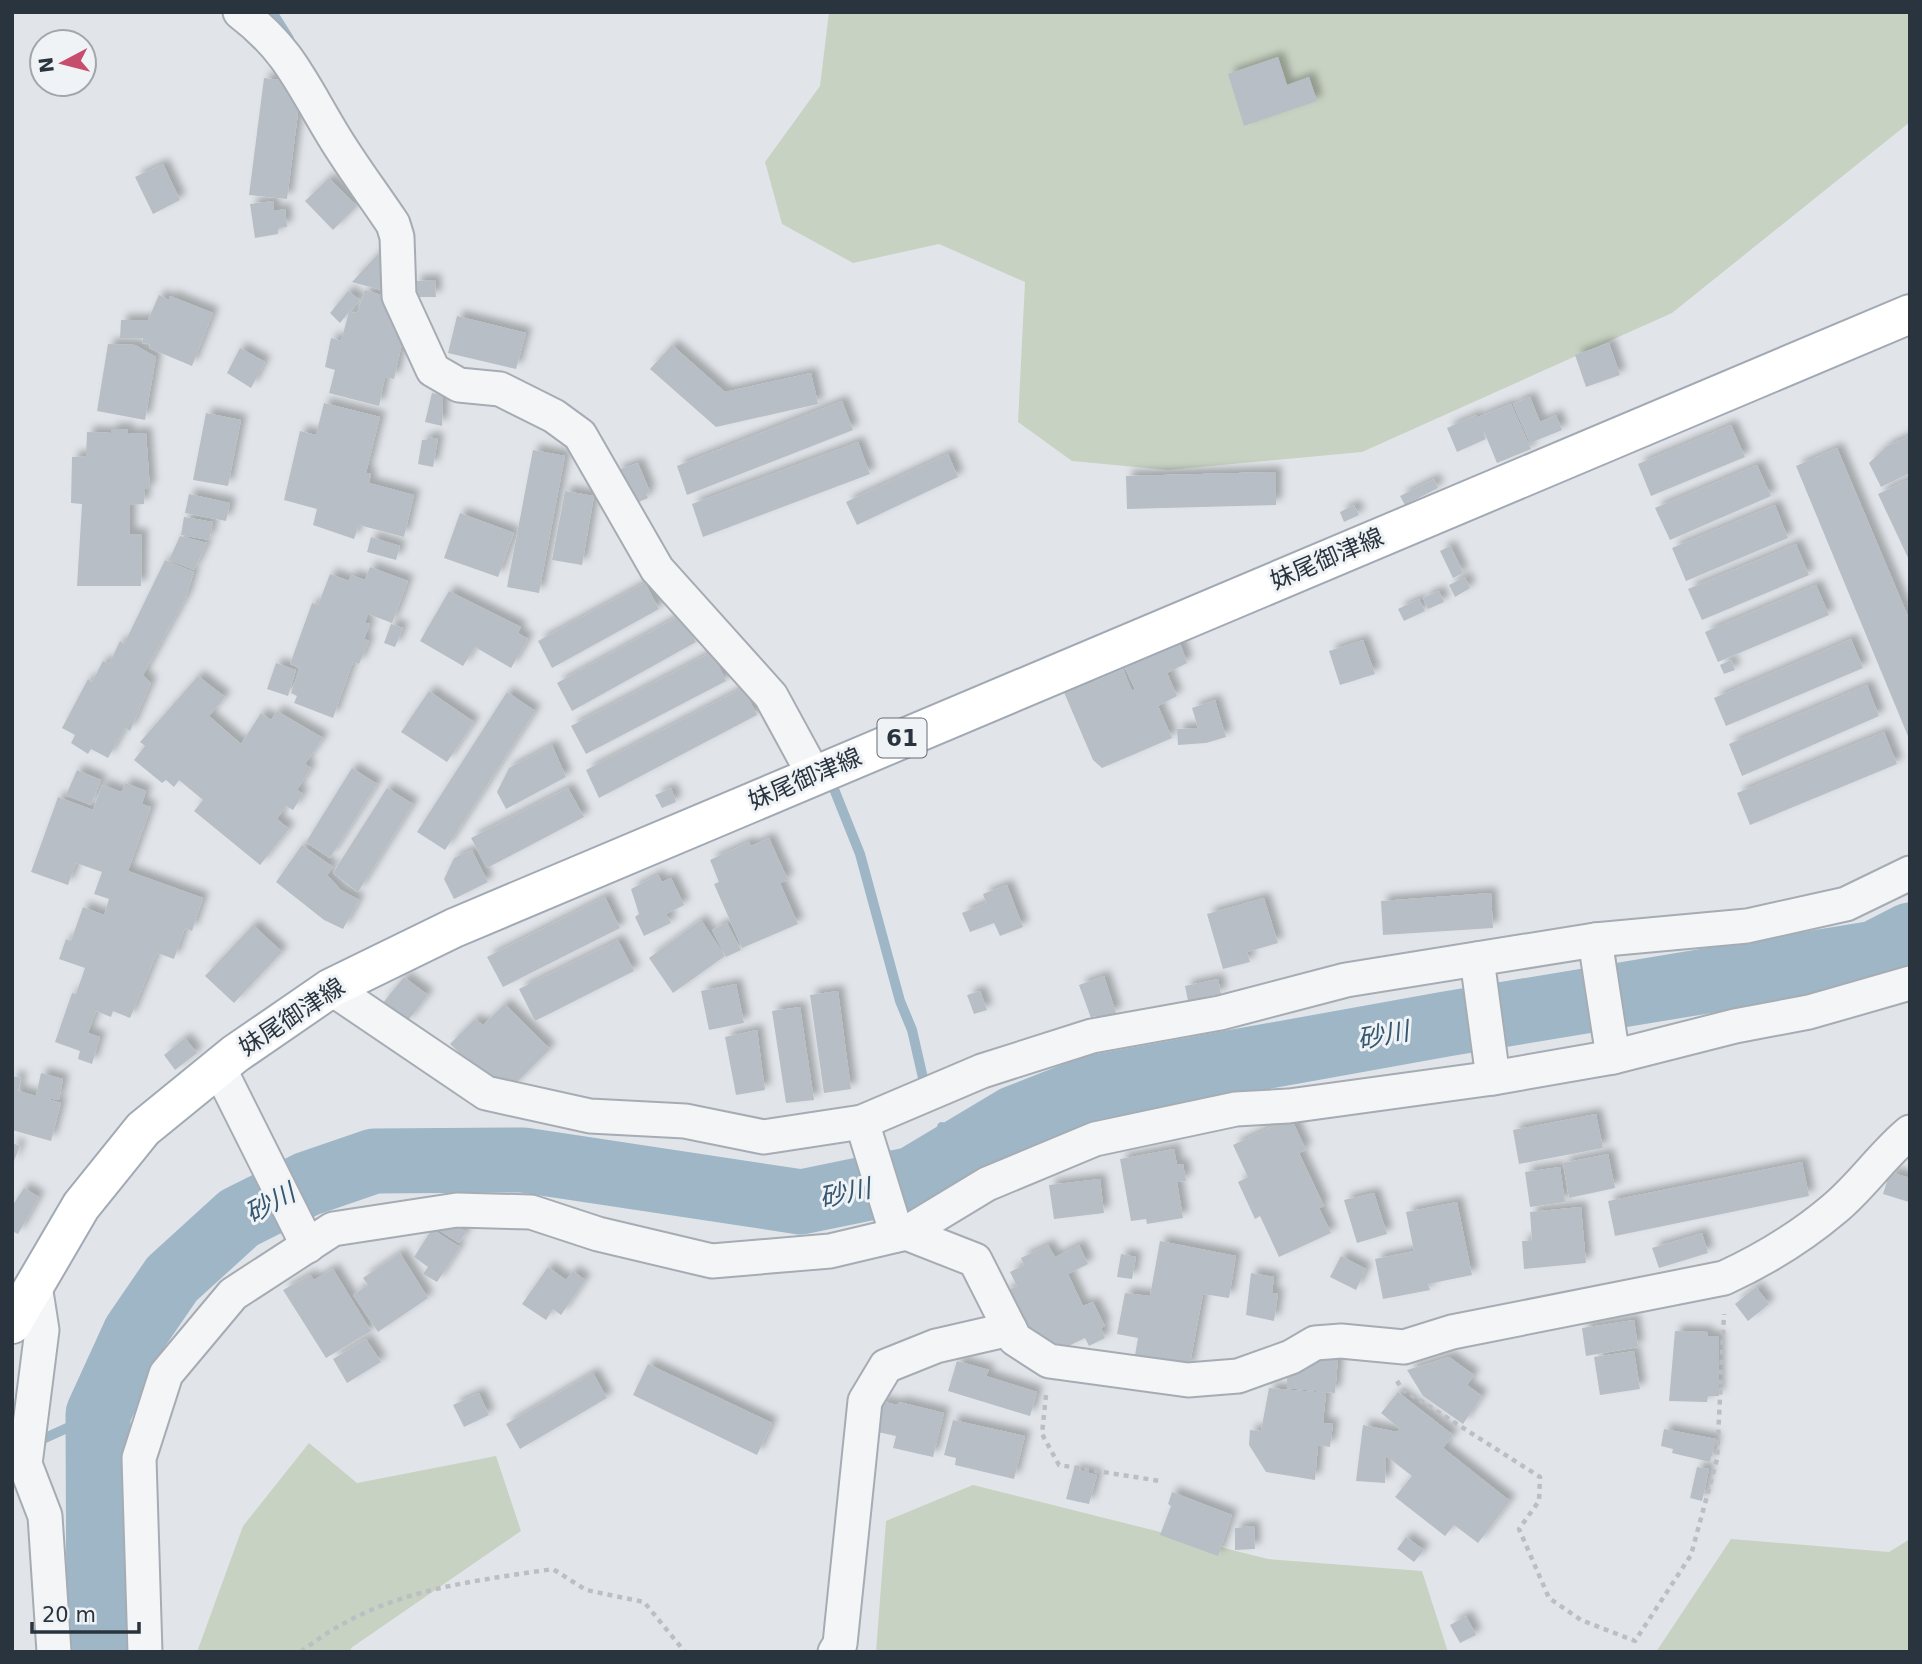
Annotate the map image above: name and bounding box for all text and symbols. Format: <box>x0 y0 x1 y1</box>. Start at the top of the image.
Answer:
north arrow <box>28 28 98 98</box>
text: N <box>34 56 58 74</box>
street label: 妹尾御津線 <box>1266 523 1388 595</box>
road number: 61 <box>878 718 926 758</box>
street label: 妹尾御津線 <box>744 743 866 815</box>
street label: 妹尾御津線 <box>234 973 350 1061</box>
water label: 砂川 <box>1355 1015 1414 1054</box>
water label: 砂川 <box>816 1172 876 1213</box>
water label: 砂川 <box>240 1176 303 1228</box>
scale bar <box>32 1590 138 1634</box>
text: 20 m <box>42 1603 96 1627</box>

